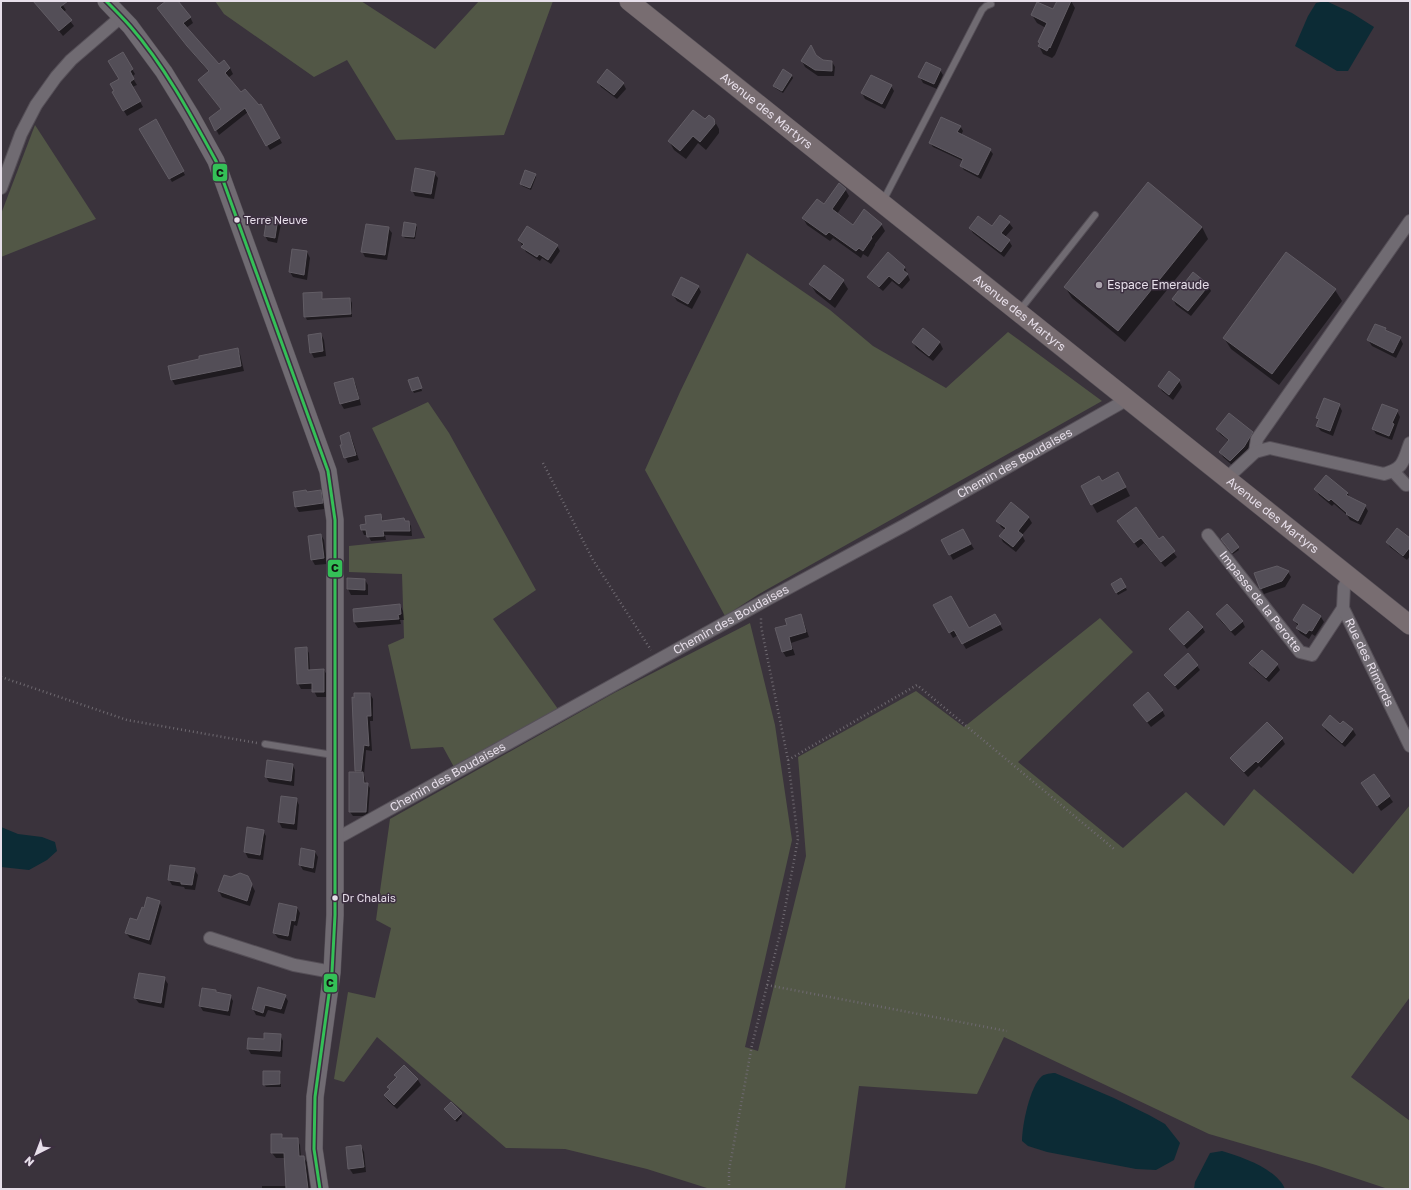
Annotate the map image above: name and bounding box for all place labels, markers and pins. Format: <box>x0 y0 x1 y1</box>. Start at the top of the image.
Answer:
place label: Terre Neuve <box>244 213 308 226</box>
marker: Terre Neuve <box>232 215 242 225</box>
place label: Espace Emeraude <box>1107 277 1209 292</box>
marker: Espace Emeraude <box>1094 280 1104 290</box>
place label: Dr Chalais <box>342 891 396 904</box>
marker: Dr Chalais <box>330 893 340 903</box>

